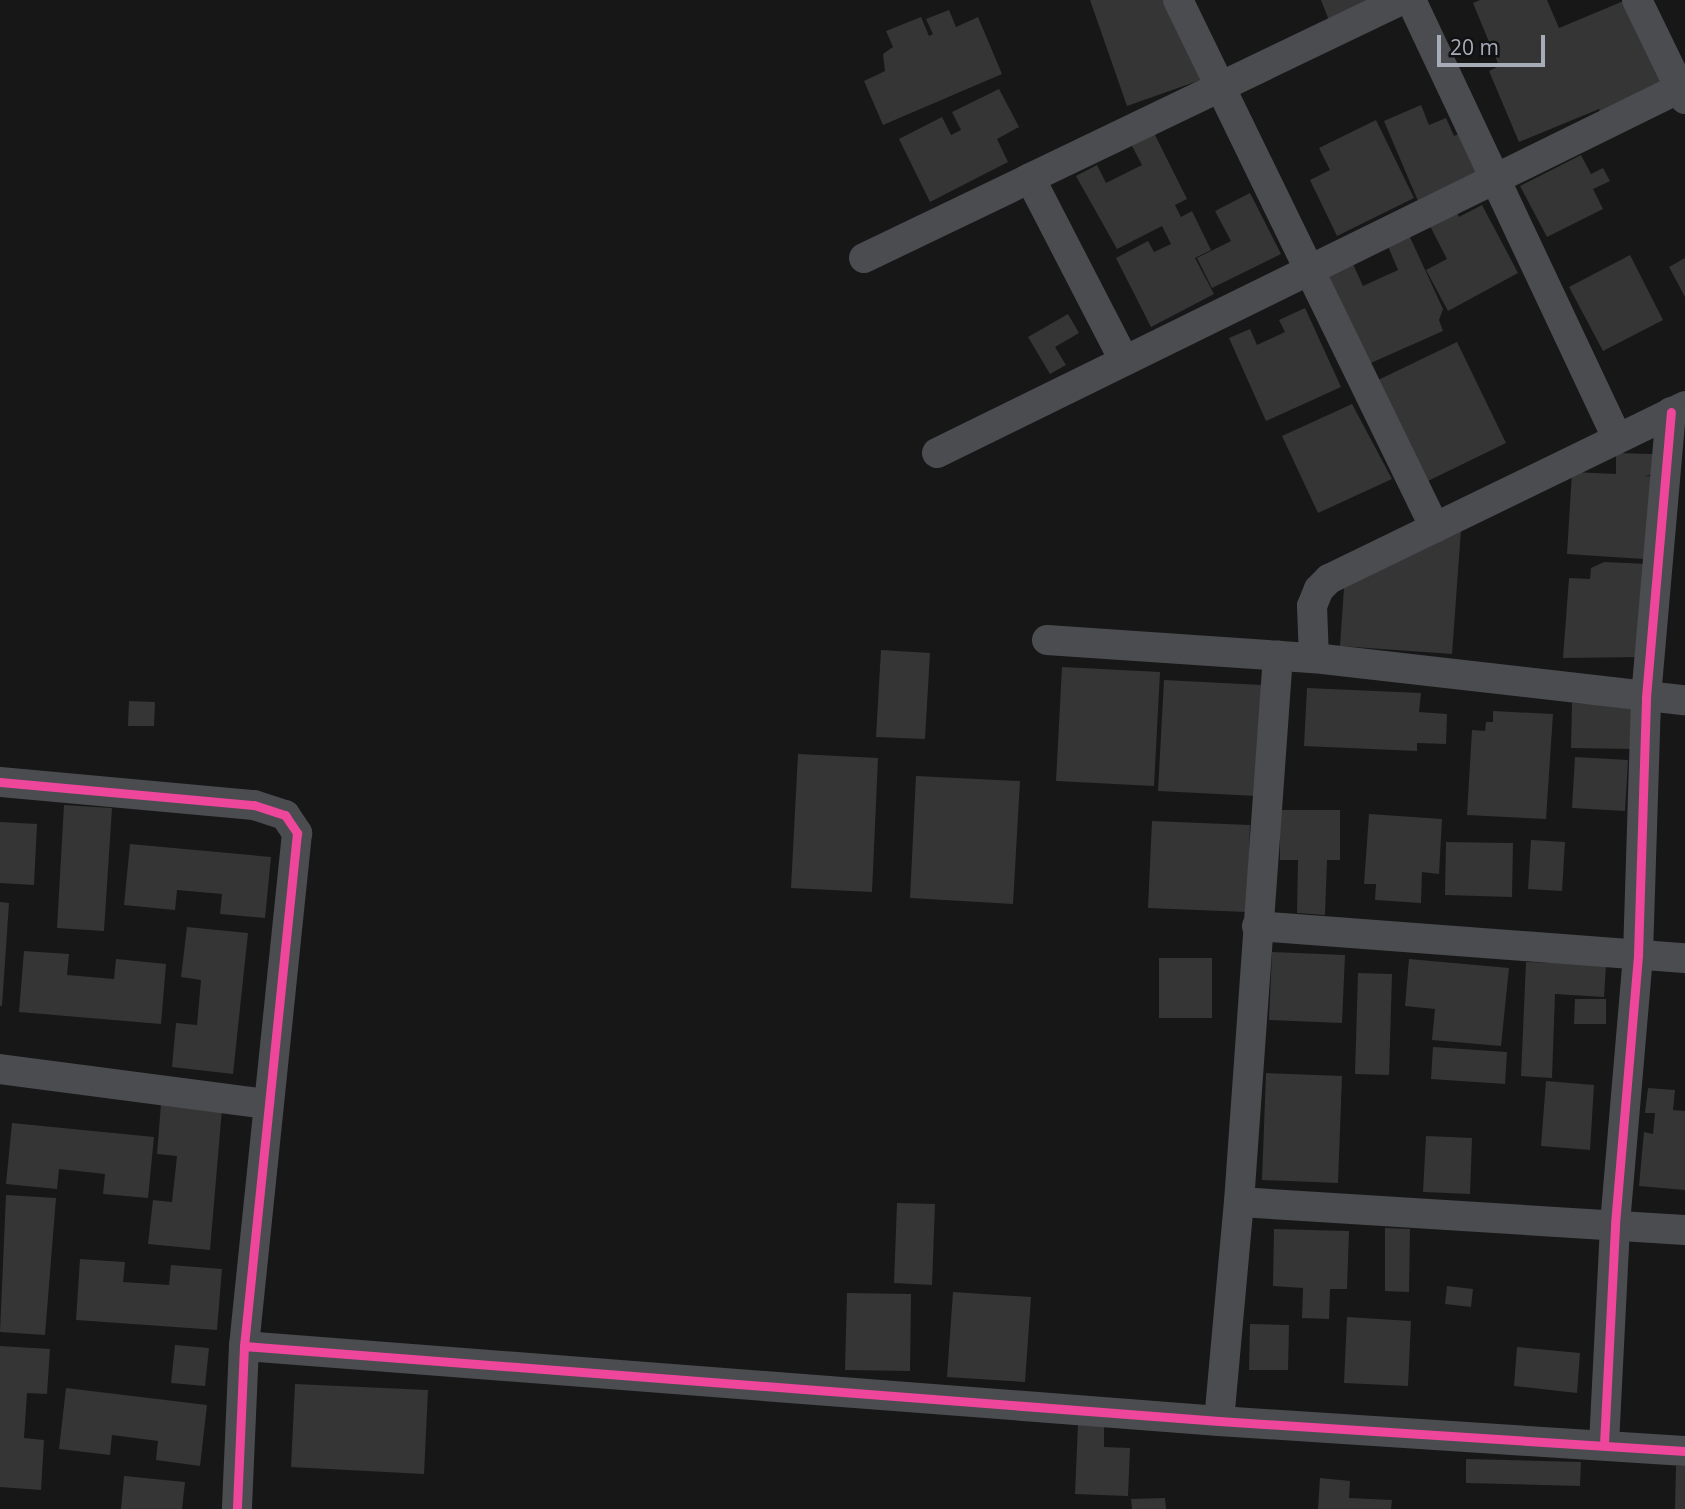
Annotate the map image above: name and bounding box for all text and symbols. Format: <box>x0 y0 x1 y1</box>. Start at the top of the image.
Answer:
scale bar <box>1440 21 1548 65</box>
text: 20 m <box>1450 33 1499 61</box>

